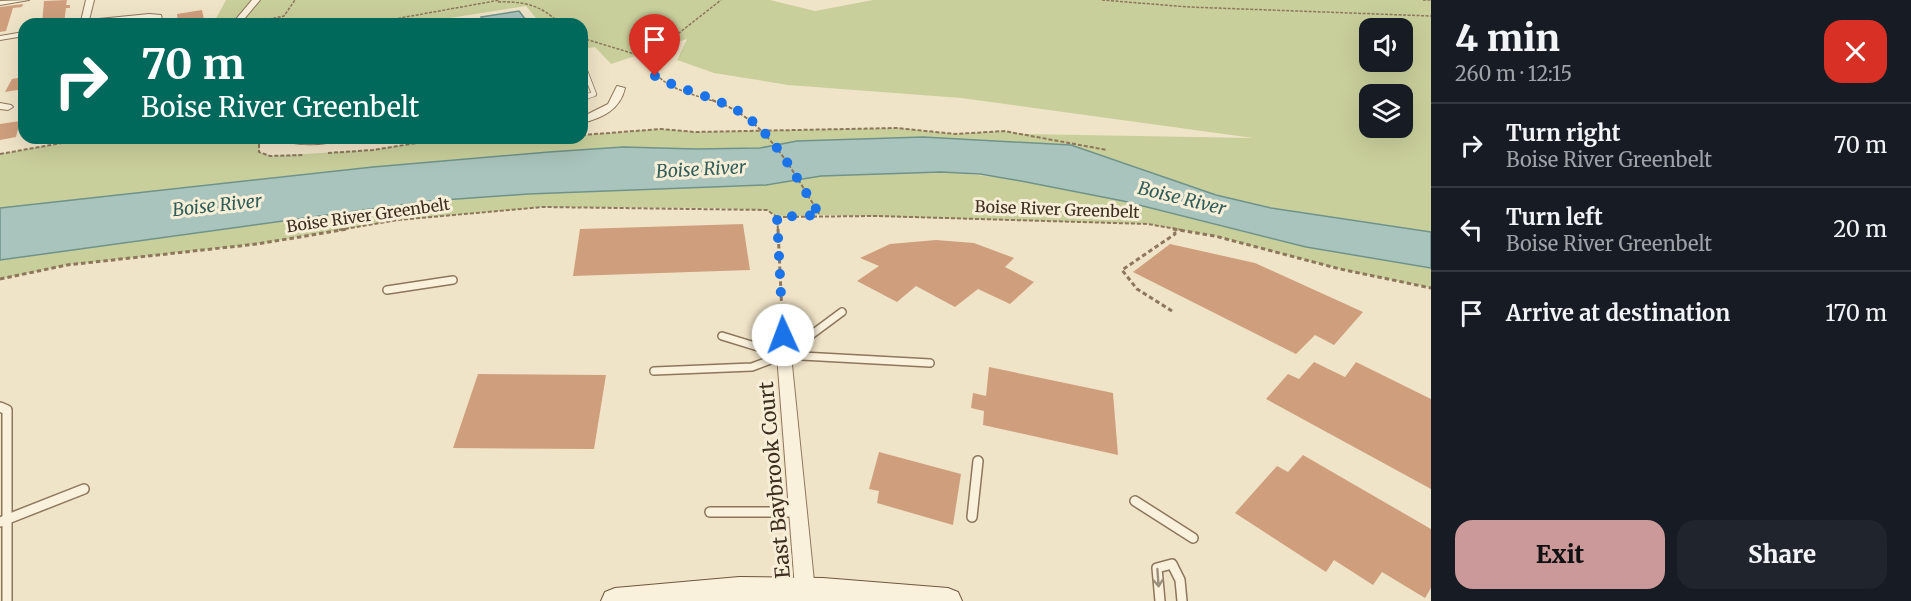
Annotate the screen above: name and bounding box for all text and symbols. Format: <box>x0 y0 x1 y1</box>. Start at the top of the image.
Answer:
pin <box>629 14 680 76</box>
text: 4 min <box>1455 16 1560 61</box>
map controls <box>1359 18 1413 138</box>
button: sound <box>1359 18 1413 72</box>
button: close <box>1824 20 1887 83</box>
icon: arrive <box>638 23 671 56</box>
text: 70 m <box>141 38 245 90</box>
icon: right <box>42 42 120 120</box>
text: 260 m · 12:15 <box>1455 61 1572 86</box>
button: layers <box>1359 84 1413 138</box>
text: Boise River Greenbelt <box>141 90 419 124</box>
text: Turn right <box>1506 119 1620 147</box>
icon: right <box>1455 129 1488 162</box>
text: 70 m <box>1834 131 1887 159</box>
text: Boise River Greenbelt <box>1506 147 1712 172</box>
water label: Boise River <box>655 155 747 183</box>
water label: Boise River <box>1136 176 1229 220</box>
water label: Boise River <box>171 189 264 221</box>
street label: Boise River Greenbelt <box>285 194 452 236</box>
street label: Boise River Greenbelt <box>974 196 1140 222</box>
text: Turn left <box>1506 203 1603 231</box>
icon: left <box>1455 213 1488 246</box>
text: 20 m <box>1833 215 1887 243</box>
text: Boise River Greenbelt <box>1506 231 1712 256</box>
icon: arrive <box>1455 297 1488 330</box>
text: Arrive at destination <box>1506 299 1730 327</box>
text: 170 m <box>1825 299 1887 327</box>
position arrow <box>751 303 815 367</box>
street label: East Baybrook Court <box>753 380 795 579</box>
button: Exit <box>1455 520 1665 589</box>
button: Share <box>1677 520 1887 589</box>
one-way arrow <box>1153 568 1164 588</box>

